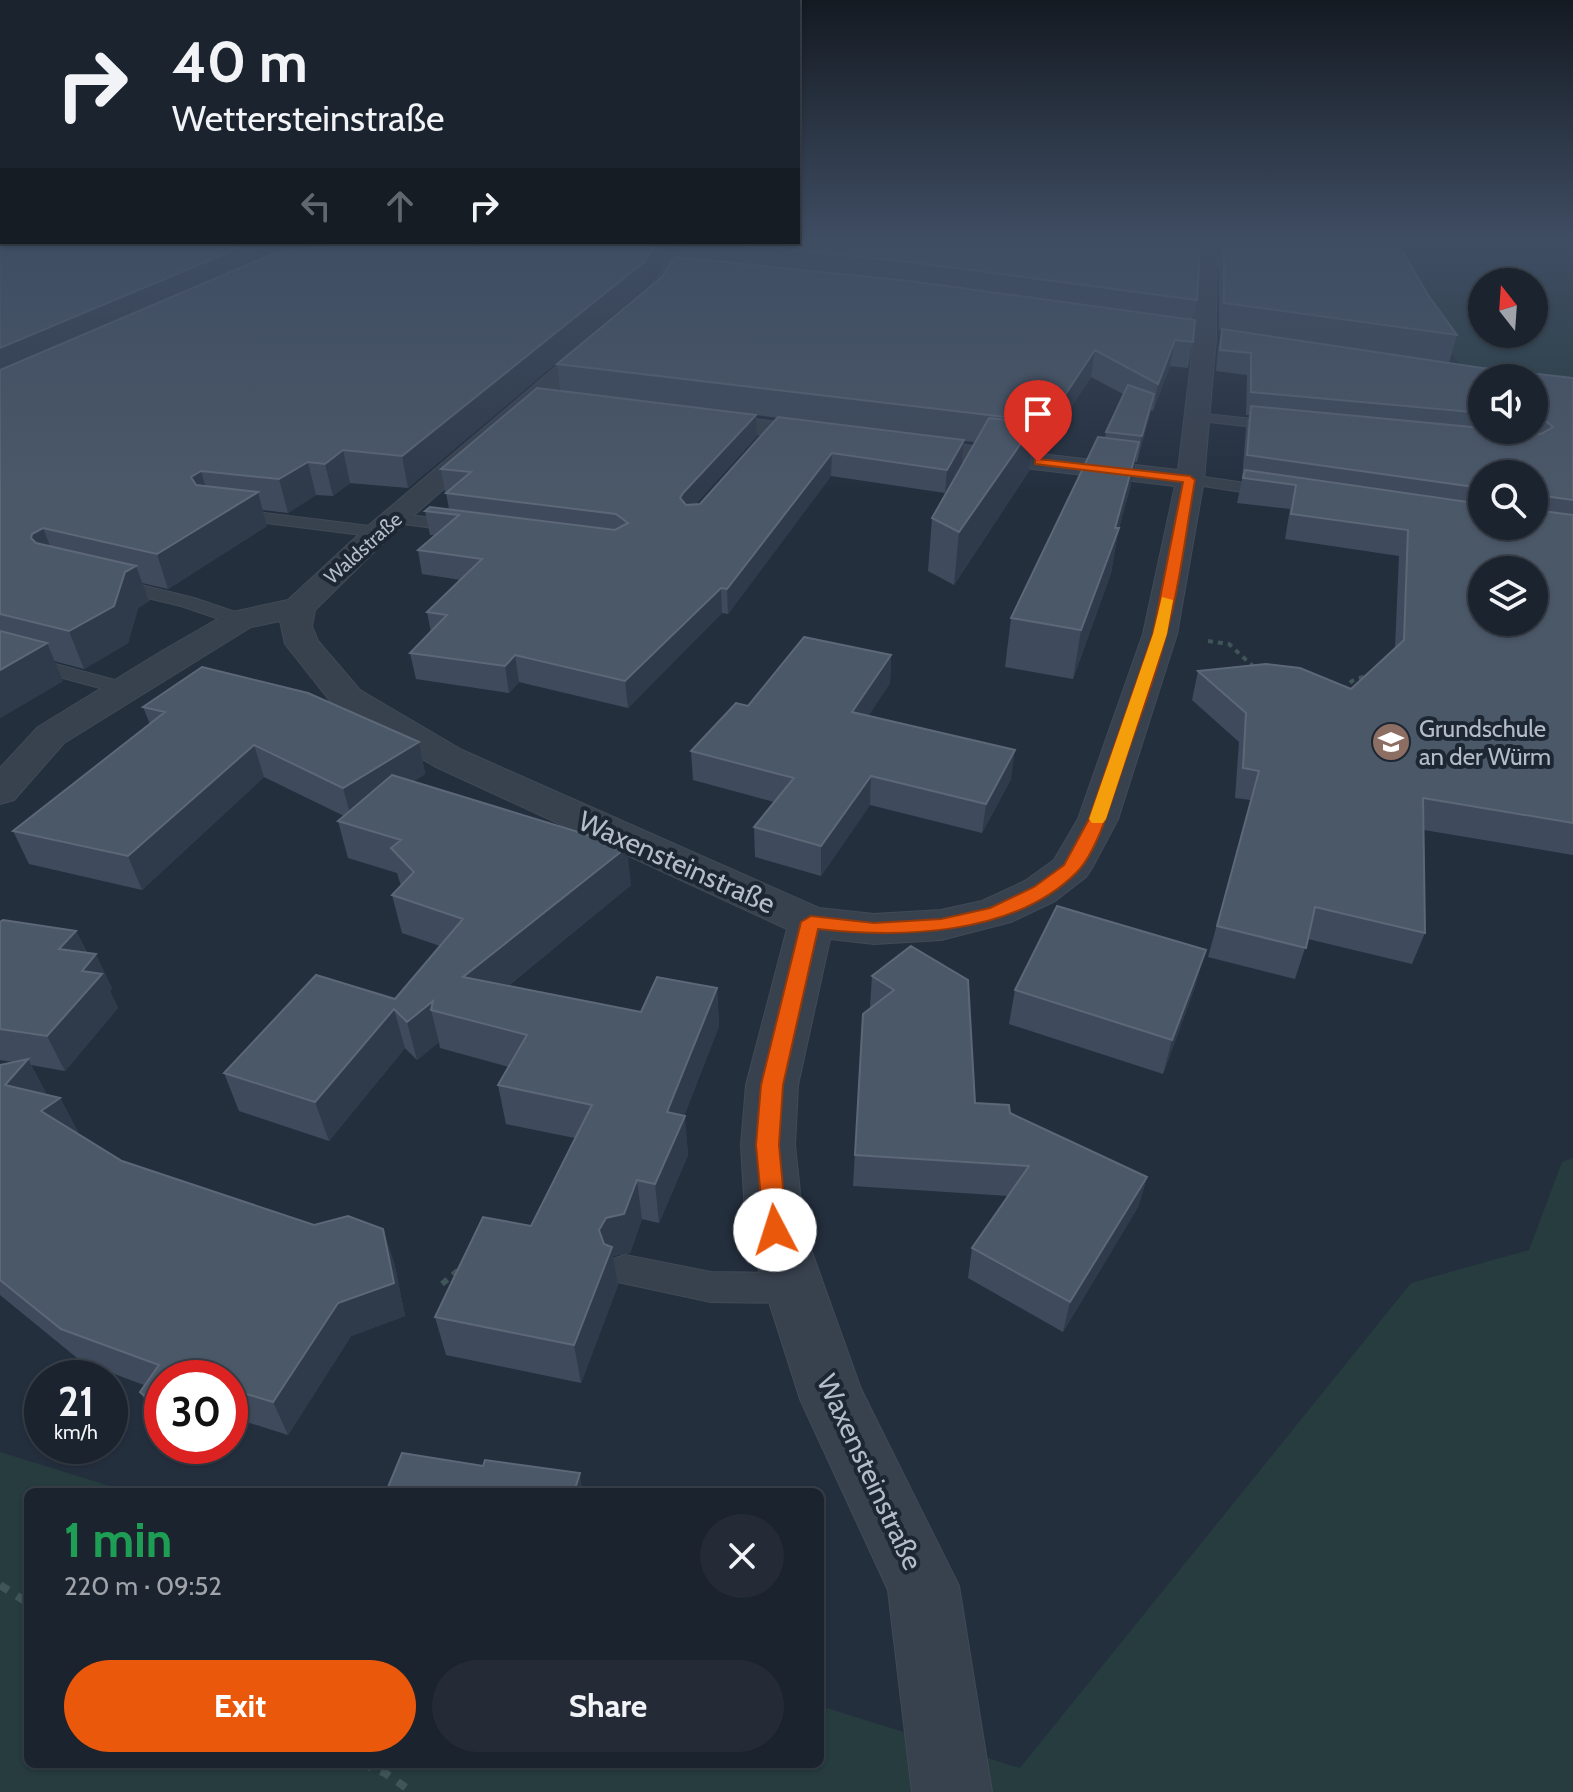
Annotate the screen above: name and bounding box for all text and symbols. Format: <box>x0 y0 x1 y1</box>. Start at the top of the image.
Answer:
text: 40 m <box>172 28 308 96</box>
icon: right <box>40 32 144 136</box>
text: Wettersteinstraße <box>172 96 445 140</box>
icon: left <box>294 184 338 228</box>
icon: ahead <box>378 184 422 228</box>
icon: right <box>462 184 506 228</box>
north arrow <box>1468 268 1548 348</box>
map controls <box>1468 268 1548 636</box>
button: sound <box>1468 364 1548 444</box>
pin <box>1004 380 1072 462</box>
icon: arrive <box>1016 392 1060 436</box>
button: search <box>1468 460 1548 540</box>
street label: Waldstraße <box>319 507 407 589</box>
button: layers <box>1468 556 1548 636</box>
place label: Grundschule an der Würm <box>1419 714 1551 771</box>
school or university icon: Grundschule an der Würm <box>1370 721 1412 763</box>
street label: Waxensteinstraße <box>573 803 781 921</box>
position arrow <box>733 1188 817 1272</box>
speed limit sign: 30 <box>144 1360 248 1464</box>
street label: Waxensteinstraße <box>810 1369 930 1575</box>
text: 21 <box>58 1377 94 1426</box>
text: km/h <box>54 1420 98 1444</box>
text: 1 min <box>64 1511 172 1569</box>
button: close <box>700 1514 784 1598</box>
text: 220 m · 09:52 <box>64 1570 222 1602</box>
button: Exit <box>64 1660 416 1752</box>
button: Share <box>432 1660 784 1752</box>

